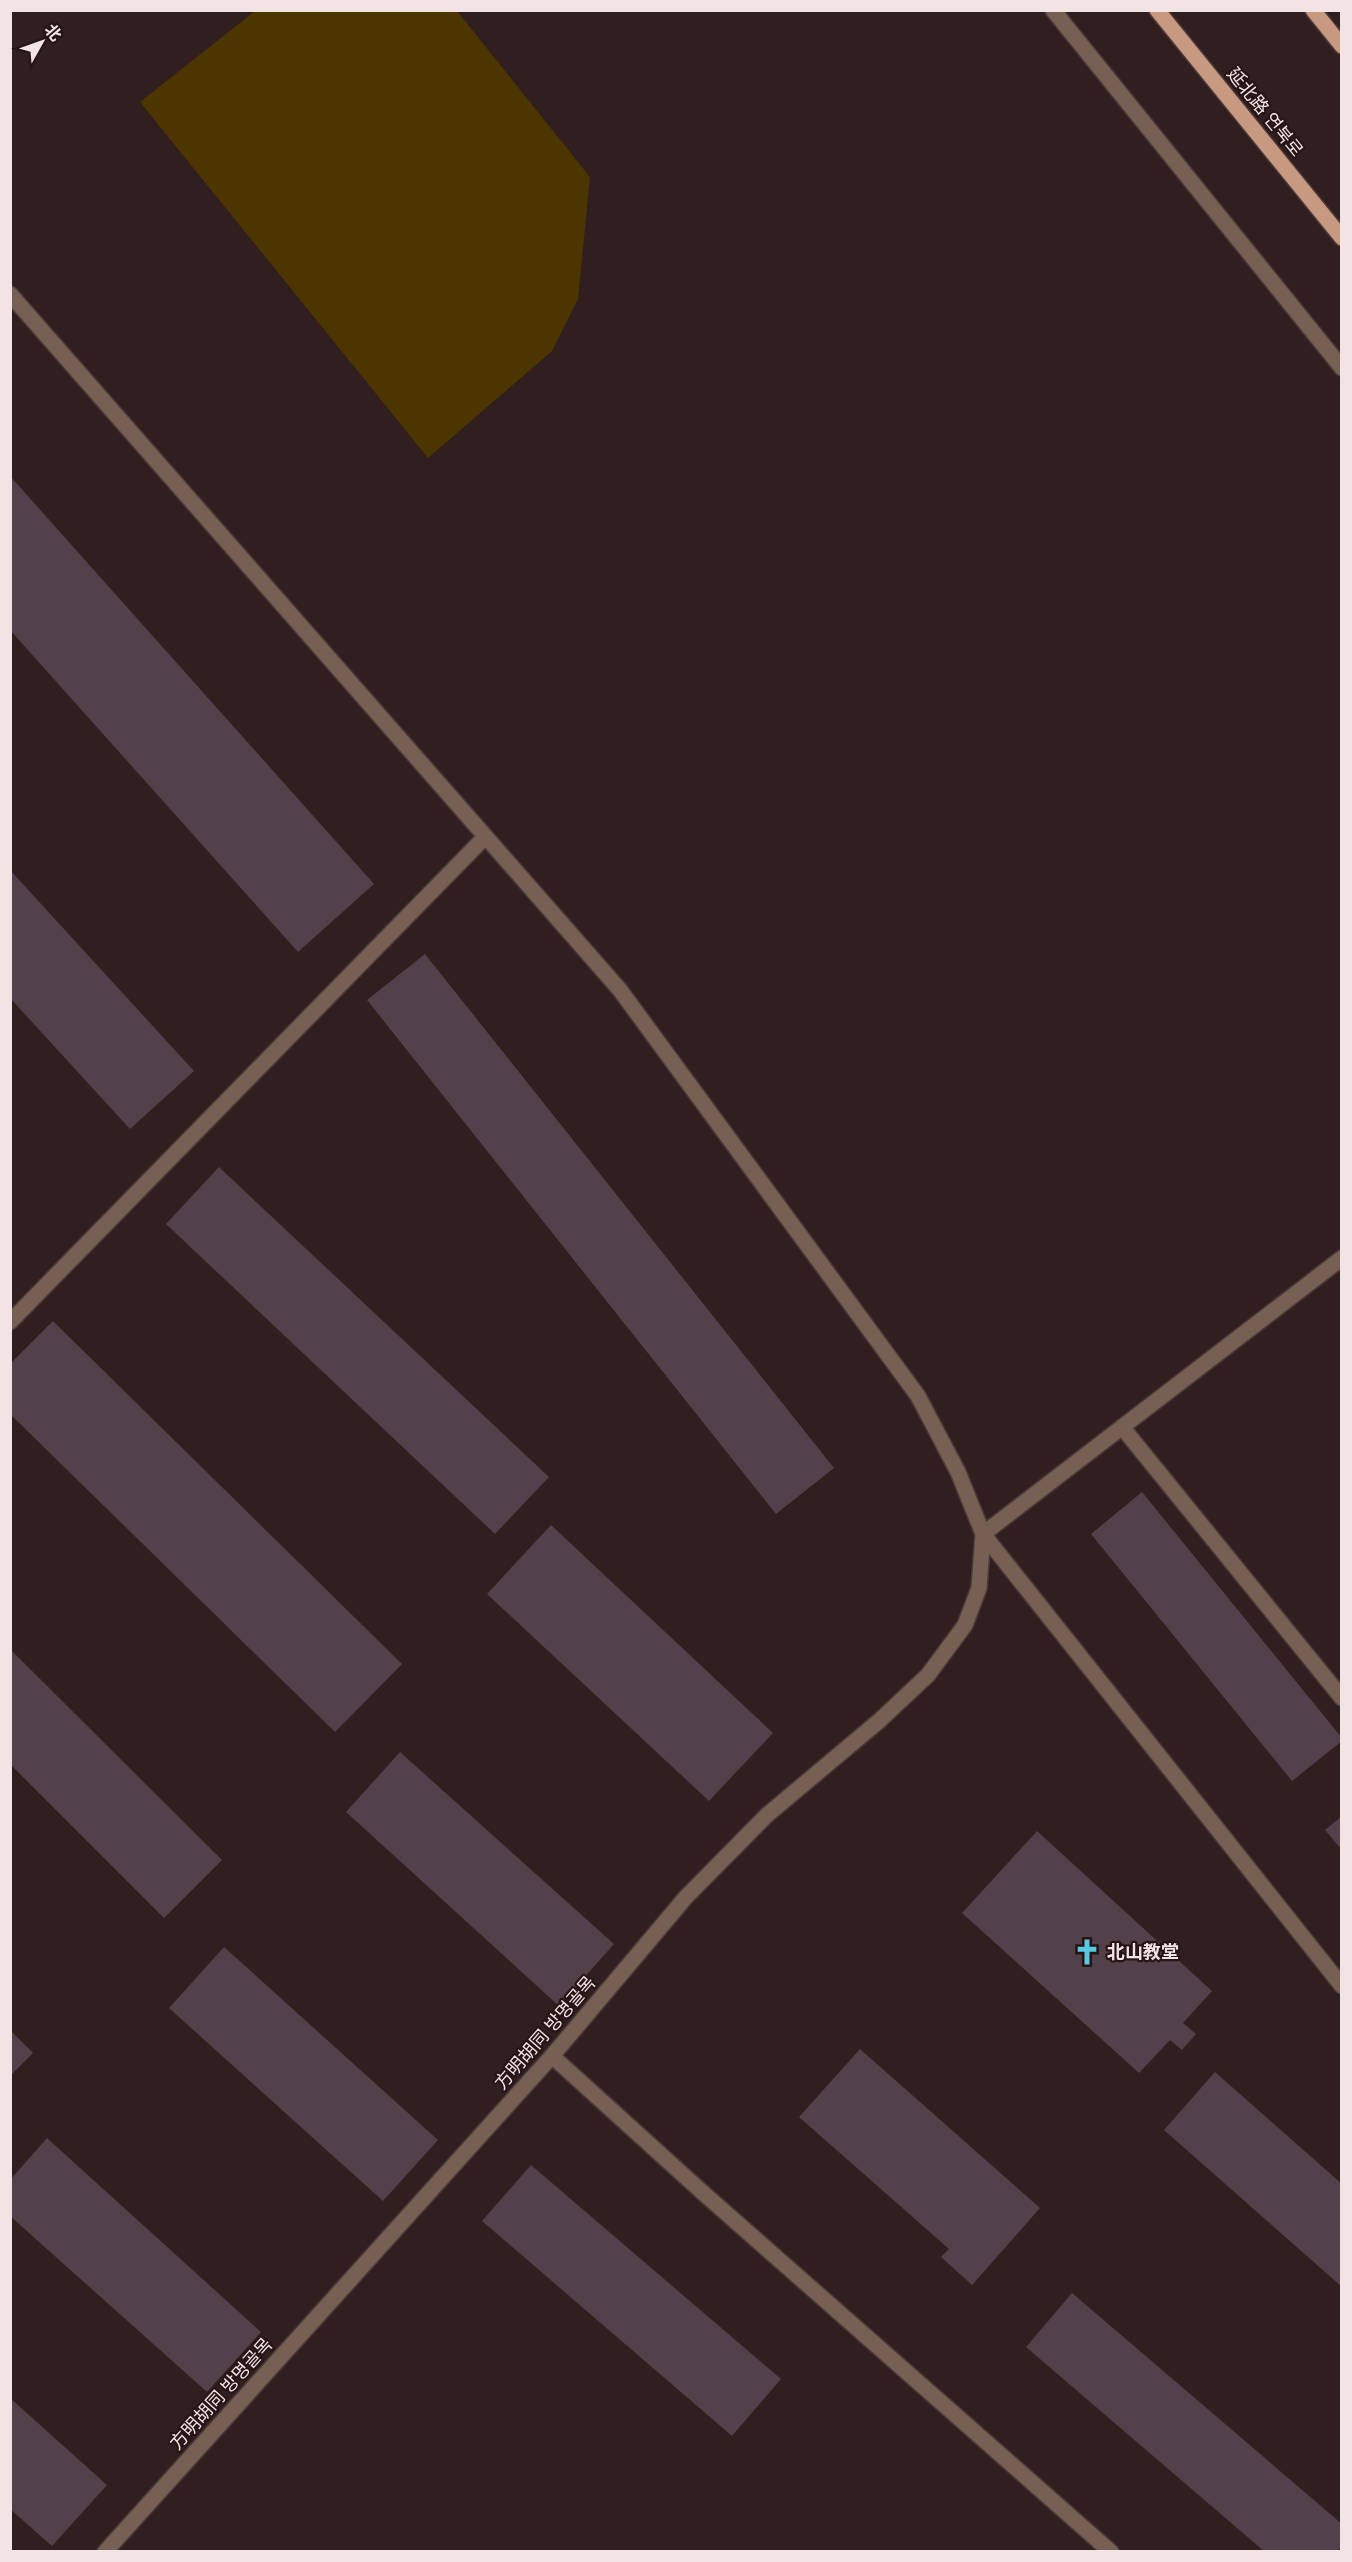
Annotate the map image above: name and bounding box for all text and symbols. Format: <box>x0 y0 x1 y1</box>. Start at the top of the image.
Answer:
north arrow <box>12 12 72 72</box>
text: 北 <box>40 20 66 46</box>
street label: 延北路 연북로 <box>1222 63 1308 161</box>
church icon: 北山教堂 <box>1072 1937 1102 1967</box>
place label: 北山教堂 <box>1107 1941 1179 1963</box>
street label: 方明胡同 방명골목 <box>490 1972 600 2094</box>
street label: 方明胡同 방명골목 <box>165 2334 277 2454</box>

